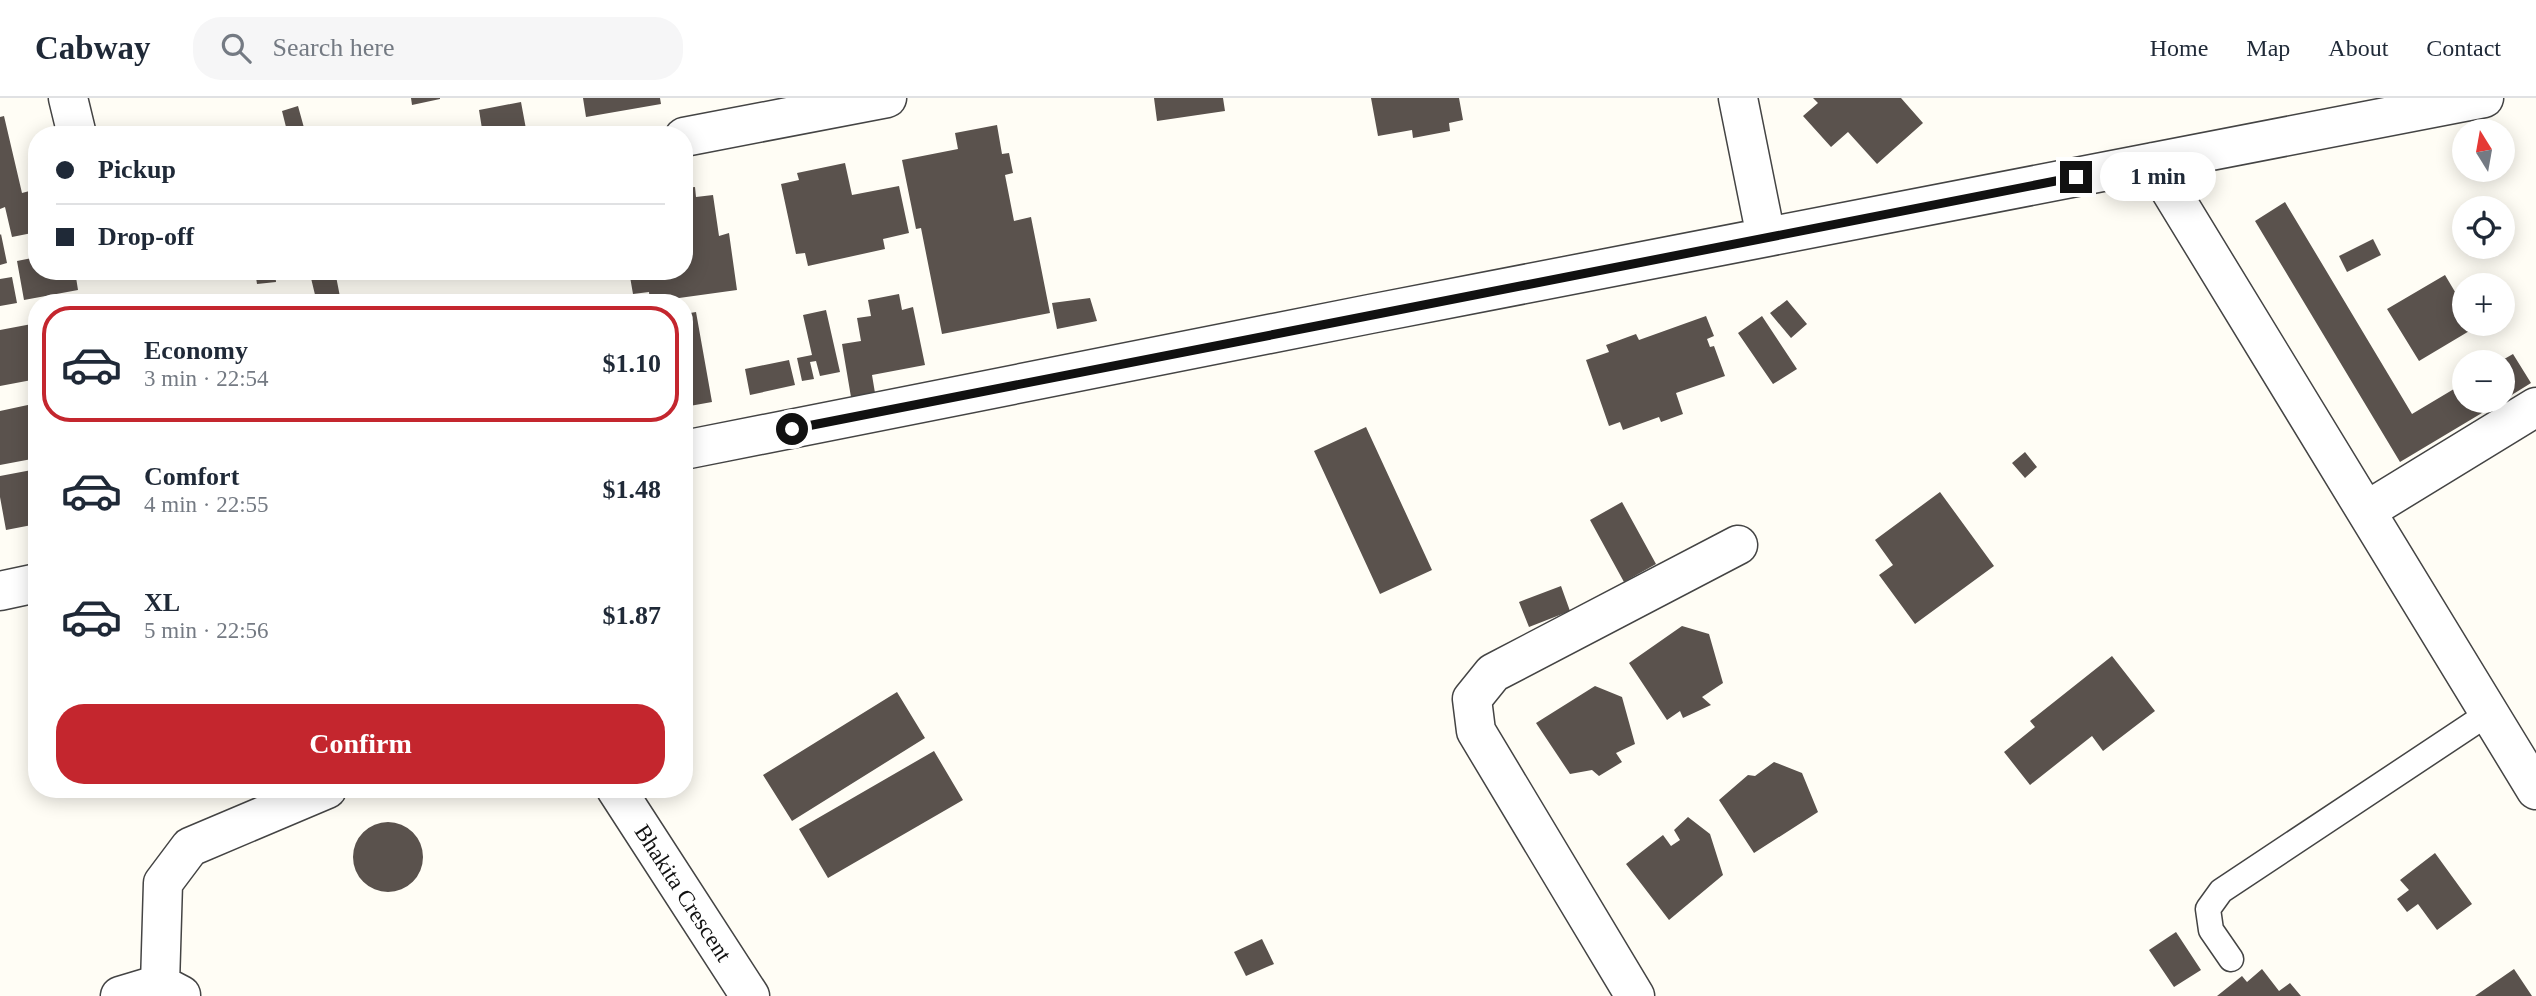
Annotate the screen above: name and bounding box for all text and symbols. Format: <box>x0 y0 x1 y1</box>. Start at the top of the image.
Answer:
search box <box>193 17 683 80</box>
icon: search <box>217 29 255 67</box>
text: Cabway <box>35 30 151 66</box>
text: Search here <box>273 33 395 62</box>
text: Home <box>2150 35 2208 61</box>
text: Map <box>2246 35 2290 61</box>
text: About <box>2328 35 2388 61</box>
text: Contact <box>2426 35 2501 61</box>
north arrow <box>2452 119 2515 182</box>
map controls <box>2452 119 2515 413</box>
callout: 1 min <box>2100 153 2216 202</box>
text: Pickup <box>98 155 176 184</box>
route end <box>2060 161 2092 193</box>
text: 1 min <box>2130 164 2186 189</box>
button: locate <box>2452 196 2515 259</box>
text: Drop-off <box>98 222 194 251</box>
button: + <box>2452 273 2515 336</box>
icon: car <box>60 333 123 396</box>
text: Economy <box>144 336 248 365</box>
text: $1.10 <box>603 349 661 378</box>
button: − <box>2452 350 2515 413</box>
text: 3 min · 22:54 <box>144 366 269 391</box>
route start <box>776 413 808 445</box>
icon: car <box>60 459 123 522</box>
text: Comfort <box>144 462 239 491</box>
text: $1.48 <box>603 475 661 504</box>
text: 4 min · 22:55 <box>144 492 269 517</box>
icon: car <box>60 585 123 648</box>
text: XL <box>144 588 180 617</box>
text: $1.87 <box>603 601 661 630</box>
text: 5 min · 22:56 <box>144 618 269 643</box>
button: Confirm <box>56 704 665 784</box>
street label: Bhakita Crescent <box>630 820 737 966</box>

